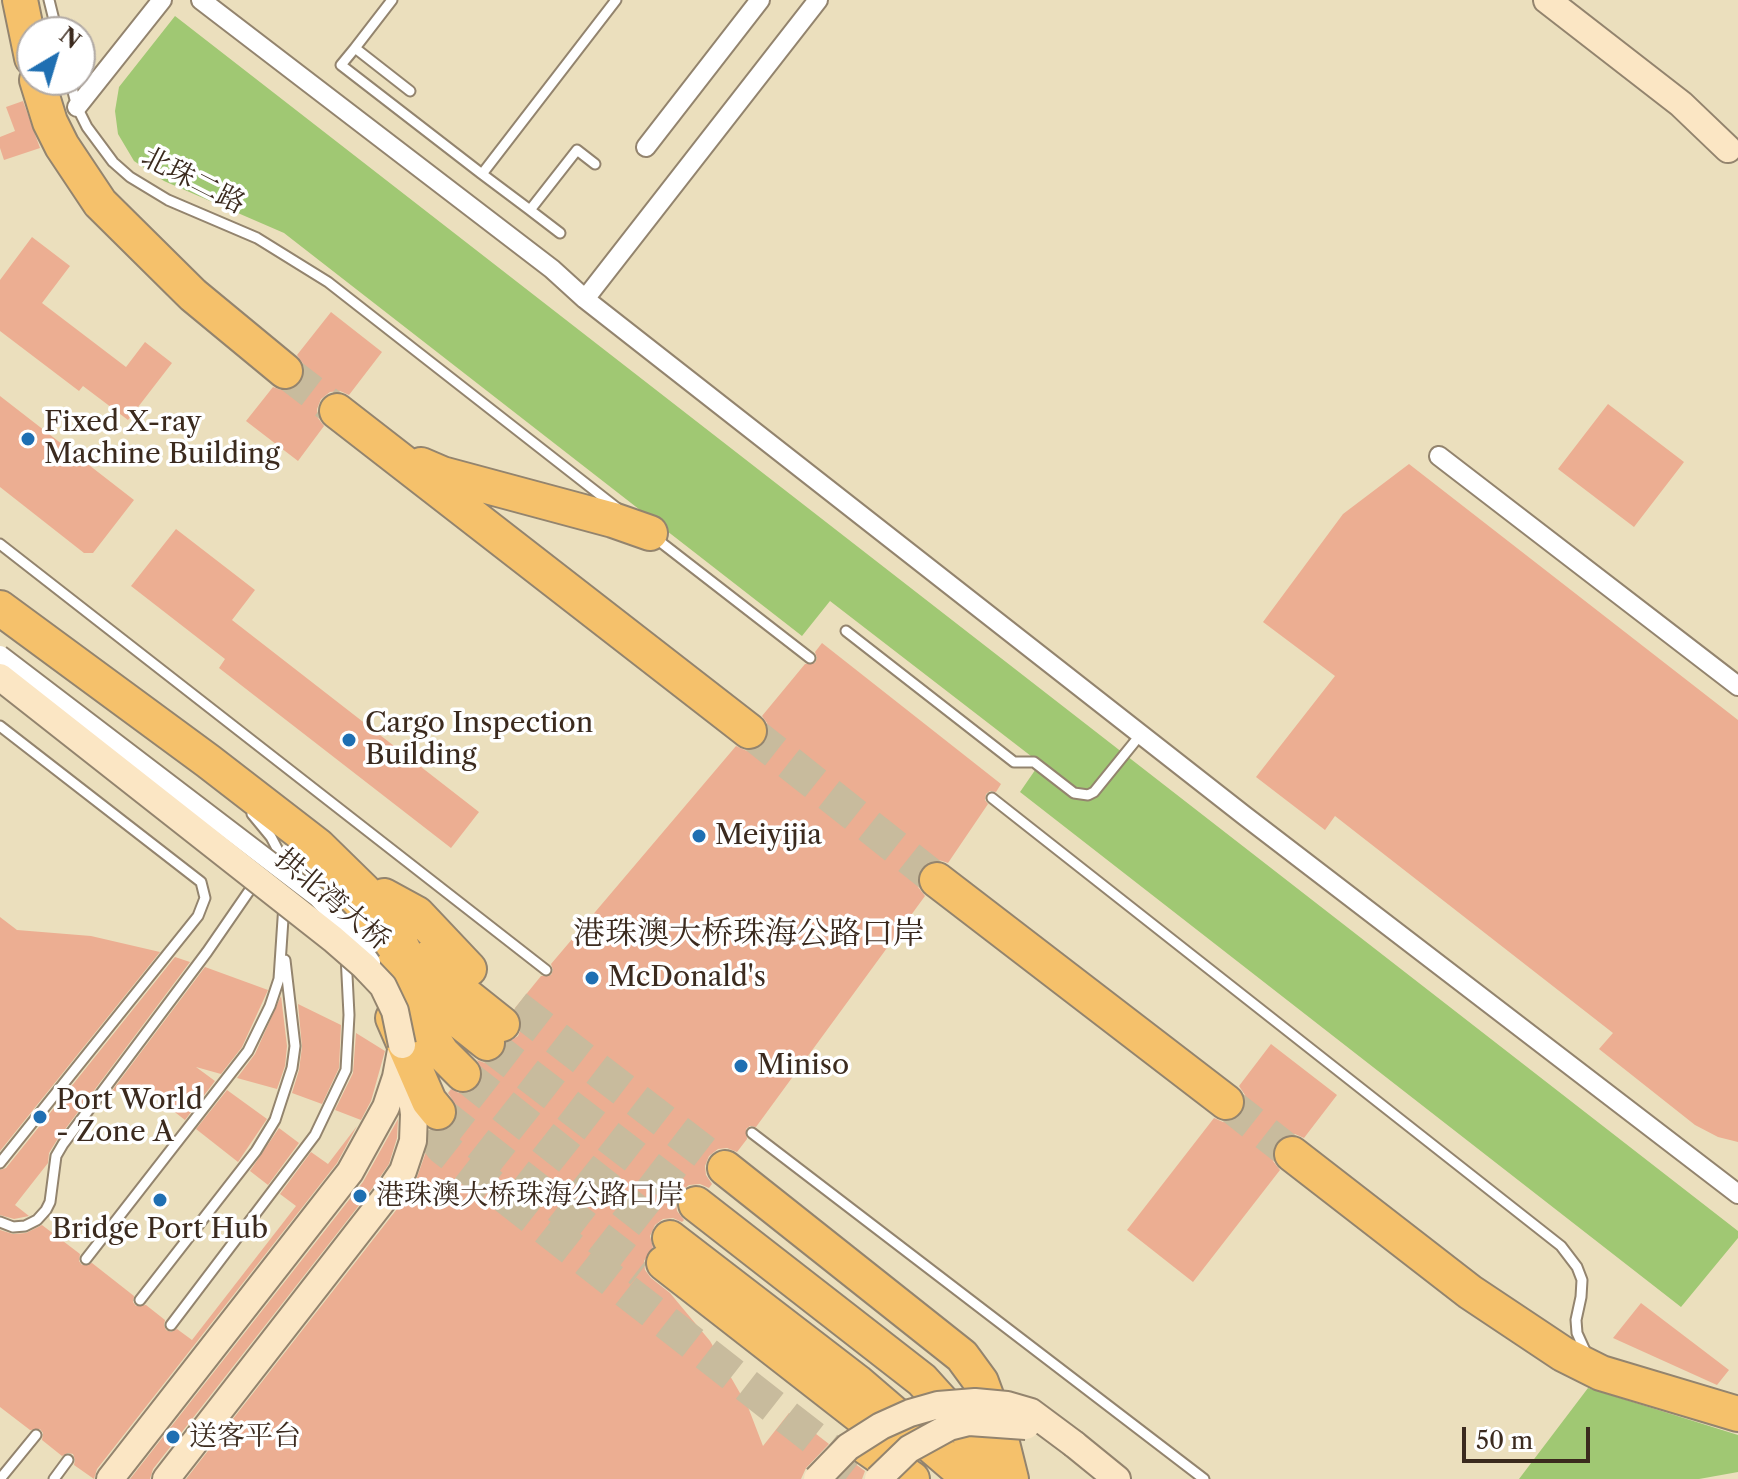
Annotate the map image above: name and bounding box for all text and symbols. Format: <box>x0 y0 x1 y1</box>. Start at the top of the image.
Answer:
north arrow <box>16 16 96 96</box>
text: N <box>54 22 86 55</box>
street label: 北珠二路 <box>135 141 251 221</box>
place label: Fixed X-ray Machine Building <box>44 406 280 472</box>
marker: Fixed X-ray Machine Building <box>19 430 37 448</box>
place label: Cargo Inspection Building <box>365 707 593 773</box>
marker: Cargo Inspection Building <box>340 731 358 749</box>
place label: Meiyijia <box>715 819 822 853</box>
marker: Meiyijia <box>690 827 708 845</box>
street label: 拱北湾大桥 <box>268 842 396 958</box>
district label: 港珠澳大桥珠海公路口岸 <box>573 916 925 954</box>
place label: McDonald's <box>608 961 766 995</box>
marker: McDonald's <box>583 969 601 987</box>
place label: Miniso <box>757 1049 849 1083</box>
marker: Miniso <box>732 1057 750 1075</box>
place label: Port World - Zone A <box>56 1084 203 1150</box>
marker: Port World - Zone A <box>31 1108 49 1126</box>
place label: 港珠澳大桥珠海公路口岸 <box>376 1179 684 1213</box>
marker: 港珠澳大桥珠海公路口岸 <box>351 1187 369 1205</box>
marker: Bridge Port Hub <box>151 1191 169 1209</box>
place label: Bridge Port Hub <box>52 1213 268 1247</box>
scale bar <box>1466 1411 1594 1461</box>
place label: 送客平台 <box>189 1420 301 1454</box>
text: 50 m <box>1476 1426 1533 1455</box>
marker: 送客平台 <box>164 1428 182 1446</box>

